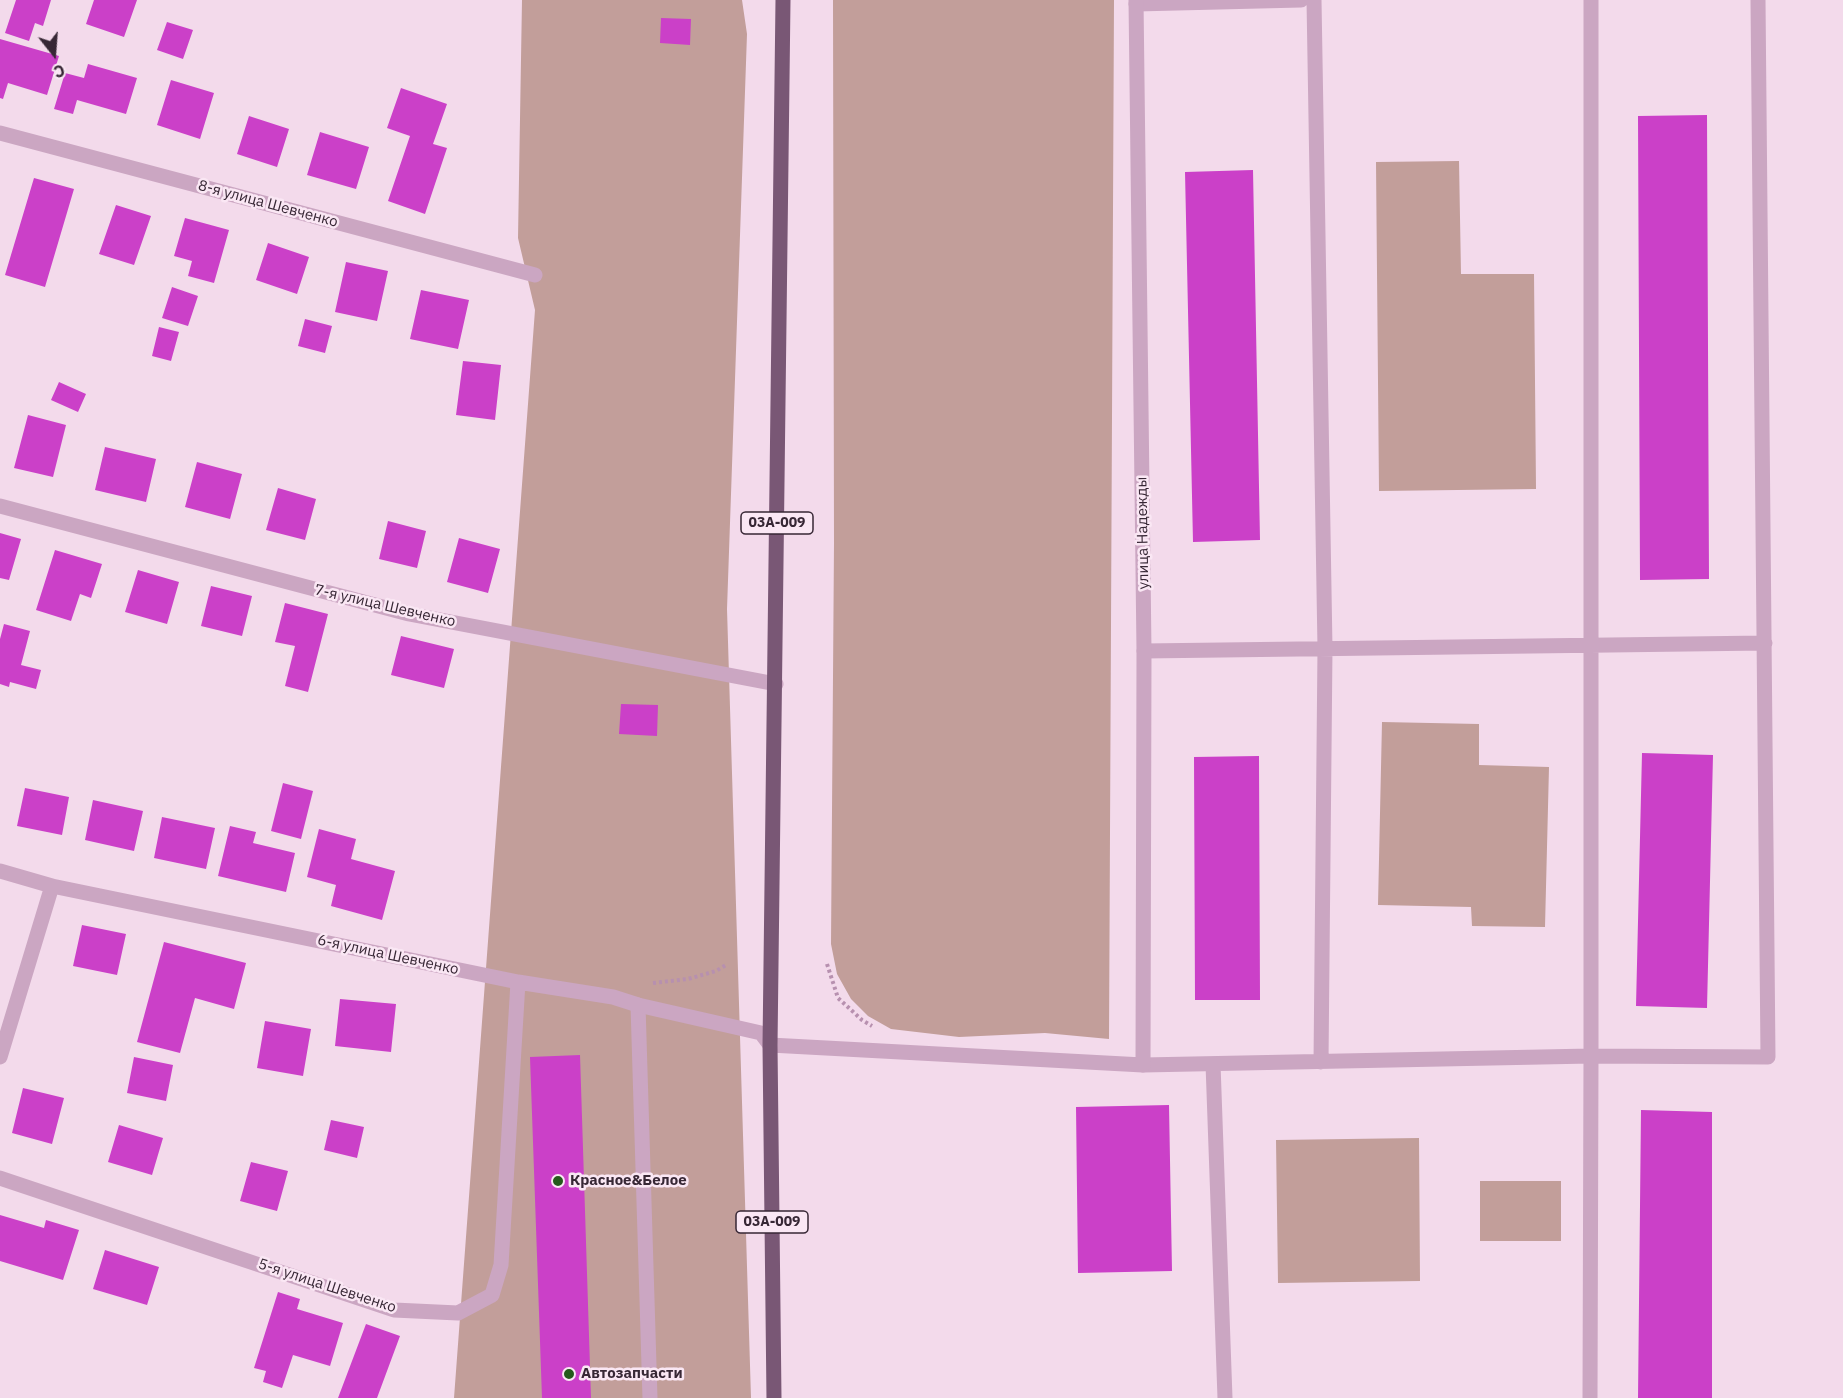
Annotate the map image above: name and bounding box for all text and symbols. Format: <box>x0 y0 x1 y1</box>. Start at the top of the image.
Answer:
north arrow <box>24 24 84 84</box>
text: С <box>51 60 67 82</box>
street label: 8-я улица Шевченко <box>196 177 340 231</box>
street label: улица Надежды <box>1133 477 1153 589</box>
road number: 03А-009 <box>741 512 813 534</box>
street label: 7-я улица Шевченко <box>313 581 457 631</box>
street label: 6-я улица Шевченко <box>316 931 460 979</box>
place label: Красное&Белое <box>570 1172 687 1190</box>
marker: Красное&Белое <box>551 1174 565 1188</box>
road number: 03А-009 <box>736 1211 808 1233</box>
street label: 5-я улица Шевченко <box>256 1255 398 1317</box>
place label: Автозапчасти <box>581 1365 683 1383</box>
marker: Автозапчасти <box>562 1367 576 1381</box>

